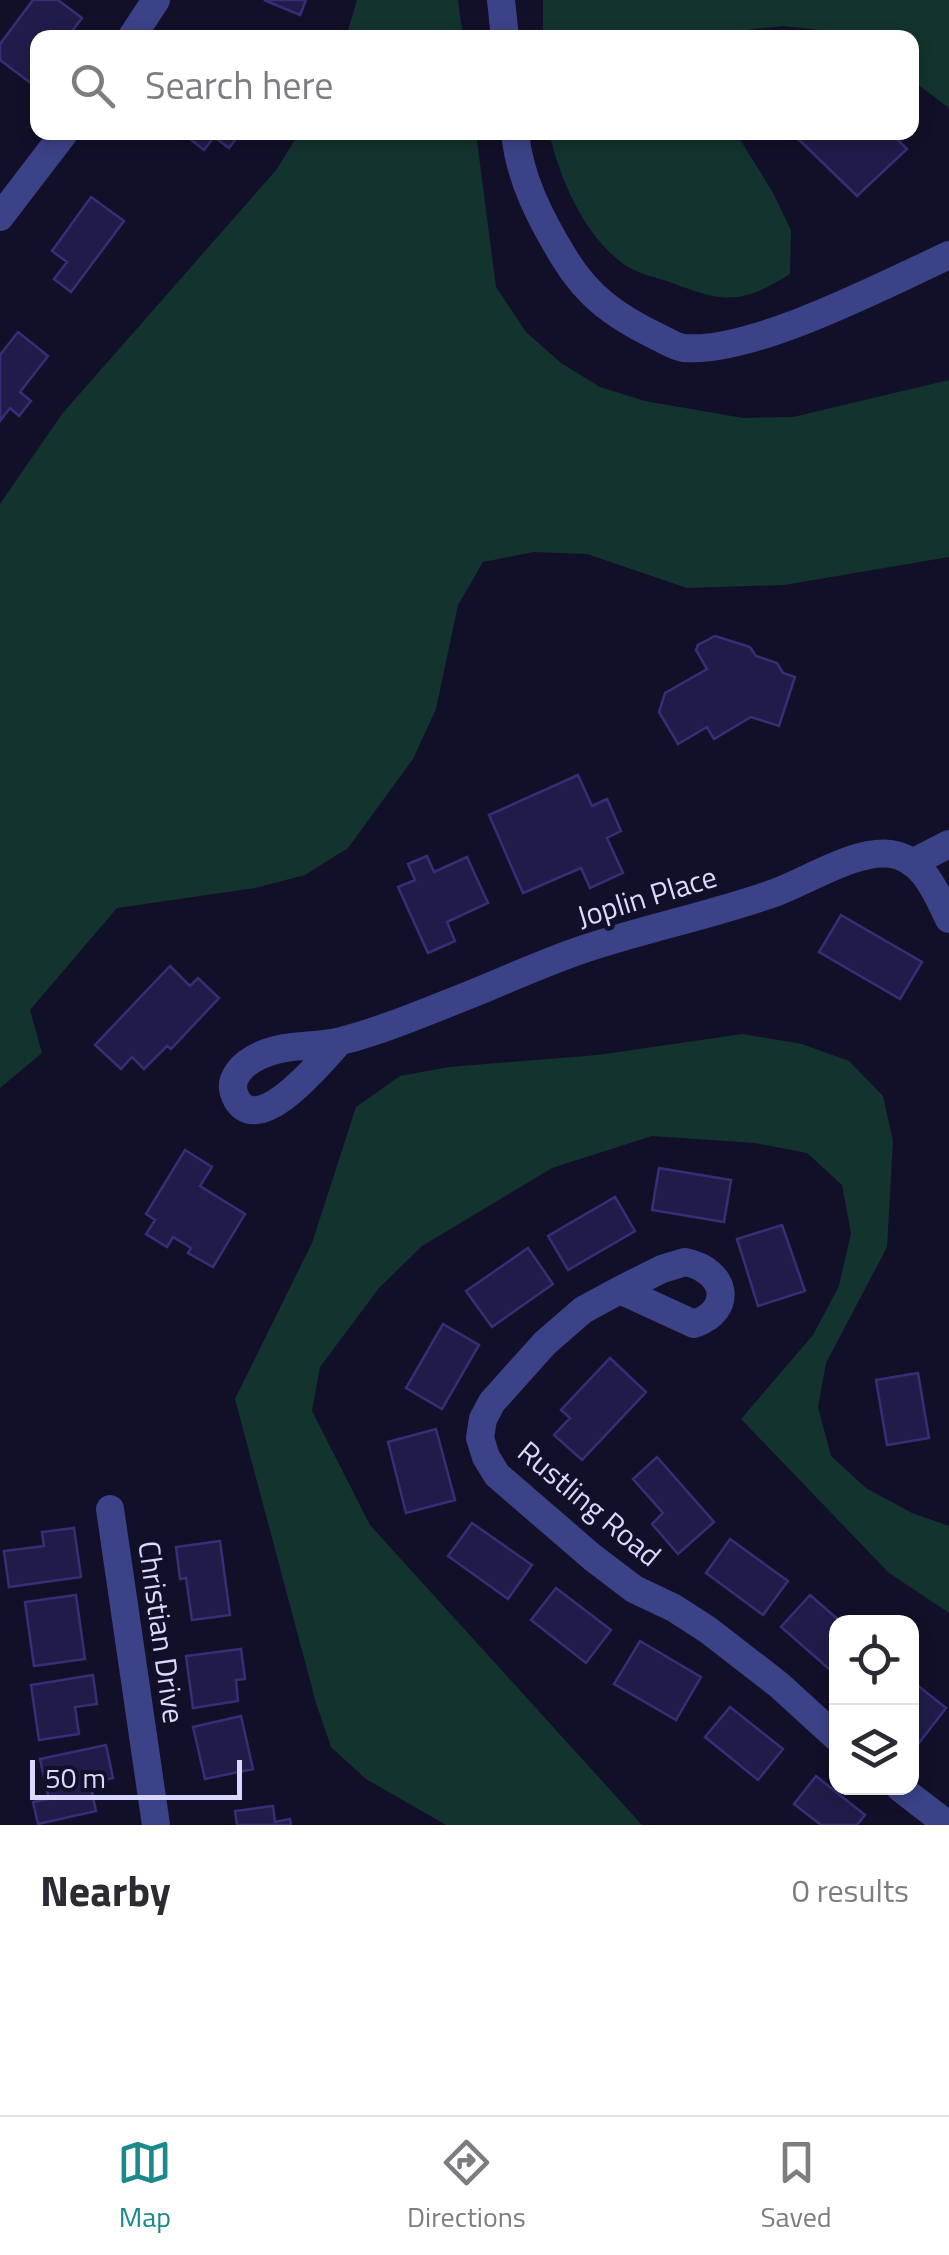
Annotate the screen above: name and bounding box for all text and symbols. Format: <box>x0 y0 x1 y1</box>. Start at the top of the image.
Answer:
search box <box>30 30 919 140</box>
text: Search here <box>145 56 333 114</box>
icon: search <box>65 58 120 113</box>
street label: Joplin Place <box>571 853 722 939</box>
street label: Rustling Road <box>508 1429 672 1577</box>
street label: Christian Drive <box>126 1538 198 1726</box>
map controls <box>829 1615 919 1795</box>
button: locate <box>829 1615 919 1705</box>
button: layers <box>829 1705 919 1795</box>
scale bar <box>30 1755 242 1800</box>
text: 50 m <box>45 1756 106 1799</box>
text: Nearby <box>40 1858 171 1922</box>
text: 0 results <box>792 1866 909 1914</box>
tab: Map <box>117 2135 172 2238</box>
tab: Directions <box>407 2135 526 2238</box>
tab: Saved <box>760 2135 832 2238</box>

